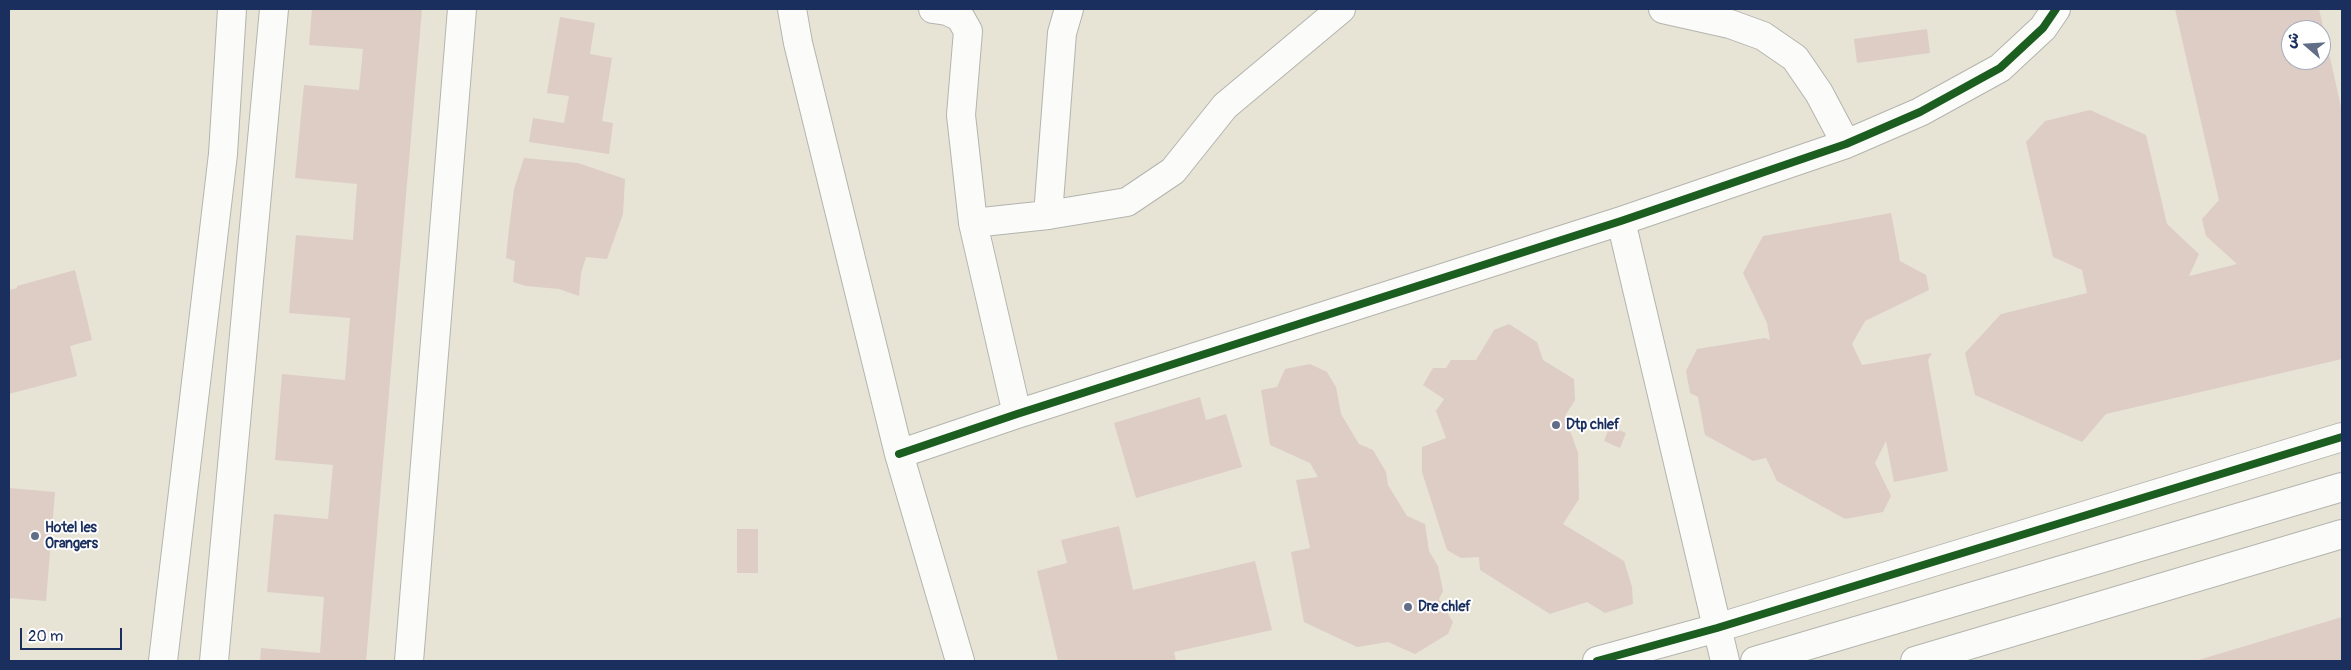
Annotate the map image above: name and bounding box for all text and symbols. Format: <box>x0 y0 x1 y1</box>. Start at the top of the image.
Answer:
north arrow <box>2281 20 2331 70</box>
text: ش <box>2282 30 2303 50</box>
place label: Dtp chlef <box>1566 417 1620 433</box>
marker: Dtp chlef <box>1550 419 1562 431</box>
place label: Hotel les Orangers <box>45 520 98 552</box>
marker: Hotel les Orangers <box>29 530 41 542</box>
place label: Dre chlef <box>1418 599 1471 615</box>
marker: Dre chlef <box>1402 601 1414 613</box>
scale bar <box>22 618 125 650</box>
text: 20 m <box>28 627 63 646</box>

